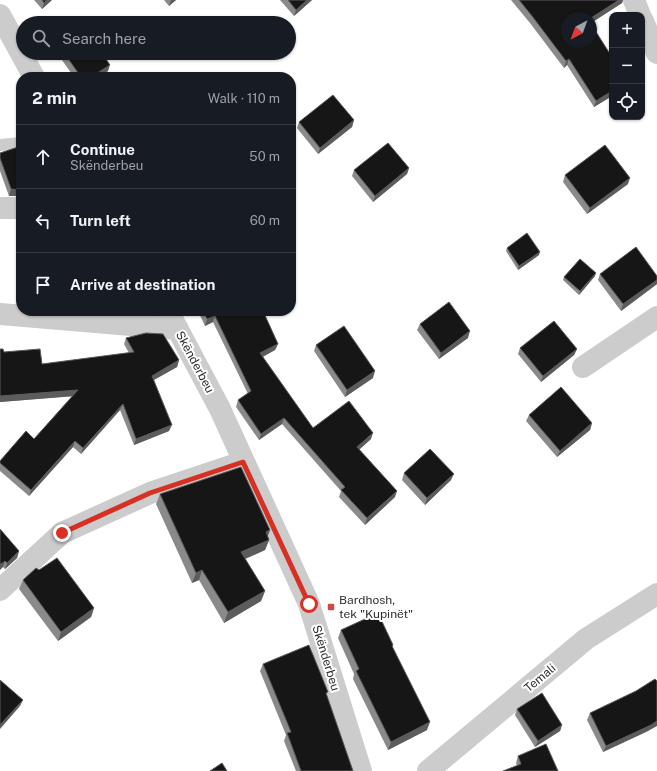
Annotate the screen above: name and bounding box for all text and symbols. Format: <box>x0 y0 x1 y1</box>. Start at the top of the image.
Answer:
north arrow <box>561 12 597 48</box>
map controls <box>609 12 645 120</box>
button: + <box>609 12 645 48</box>
search box <box>16 16 296 60</box>
icon: search <box>30 27 52 49</box>
text: Search here <box>62 30 146 47</box>
button: − <box>609 48 645 84</box>
button: locate <box>609 84 645 120</box>
text: 2 min <box>32 88 77 108</box>
text: Walk · 110 m <box>208 91 280 106</box>
text: Continue <box>70 141 135 158</box>
icon: ahead <box>32 146 54 168</box>
text: 50 m <box>249 149 280 164</box>
text: Skënderbeu <box>70 158 143 173</box>
icon: left <box>32 210 54 232</box>
text: Turn left <box>70 212 131 229</box>
text: 60 m <box>250 213 280 228</box>
icon: arrive <box>32 274 54 296</box>
text: Arrive at destination <box>70 276 215 293</box>
street label: Skënderbeu <box>173 329 217 395</box>
route end <box>53 524 71 542</box>
place label: Bardhosh, tek "Kupinët" <box>339 593 413 621</box>
route start <box>300 595 318 613</box>
marker: Bardhosh, tek "Kupinët" <box>326 602 336 612</box>
street label: Skënderbeu <box>309 624 343 692</box>
street label: Temali <box>521 661 559 695</box>

